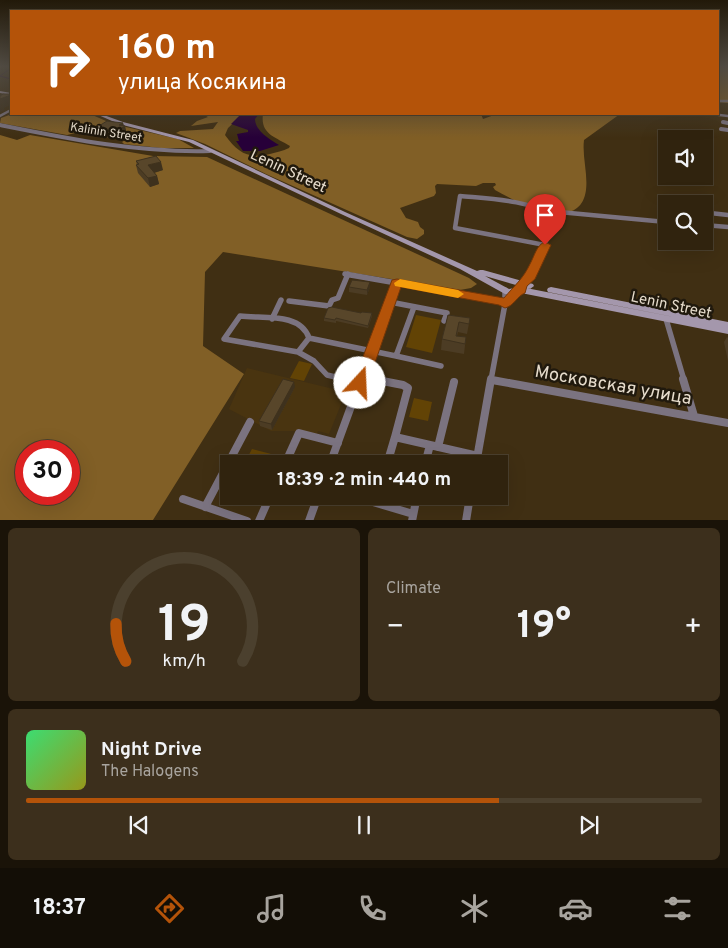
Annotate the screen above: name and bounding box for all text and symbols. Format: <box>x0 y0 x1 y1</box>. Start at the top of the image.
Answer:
text: 160 m <box>118 27 216 71</box>
icon: right <box>35 30 100 95</box>
text: улица Косякина <box>118 70 286 97</box>
street label: Kalinin Street <box>69 119 143 147</box>
map controls <box>658 130 713 250</box>
button: sound <box>658 130 713 185</box>
street label: Lenin Street <box>247 146 329 198</box>
pin <box>524 194 566 245</box>
button: search <box>658 195 713 250</box>
icon: arrive <box>531 201 559 229</box>
street label: Lenin Street <box>629 288 713 324</box>
position arrow <box>333 356 385 408</box>
street label: Московская улица <box>533 361 693 411</box>
speed limit sign: 30 <box>15 440 80 505</box>
text: 18:39 · 2 min · 440 m <box>277 468 451 492</box>
text: Climate <box>386 579 441 599</box>
text: 19 <box>158 594 210 660</box>
text: 19° <box>517 603 571 652</box>
text: − <box>386 610 404 646</box>
text: + <box>684 610 702 646</box>
text: km/h <box>162 650 206 673</box>
text: Night Drive <box>101 738 202 762</box>
text: The Halogens <box>101 762 199 782</box>
icon: previous <box>125 811 153 839</box>
icon: pause <box>350 811 378 839</box>
icon: next <box>575 811 603 839</box>
icon: directions <box>152 891 187 926</box>
icon: music <box>254 891 289 926</box>
icon: phone <box>355 891 390 926</box>
icon: climate <box>457 891 492 926</box>
icon: car <box>558 891 593 926</box>
icon: filters <box>660 891 695 926</box>
text: 18:37 <box>33 895 86 922</box>

